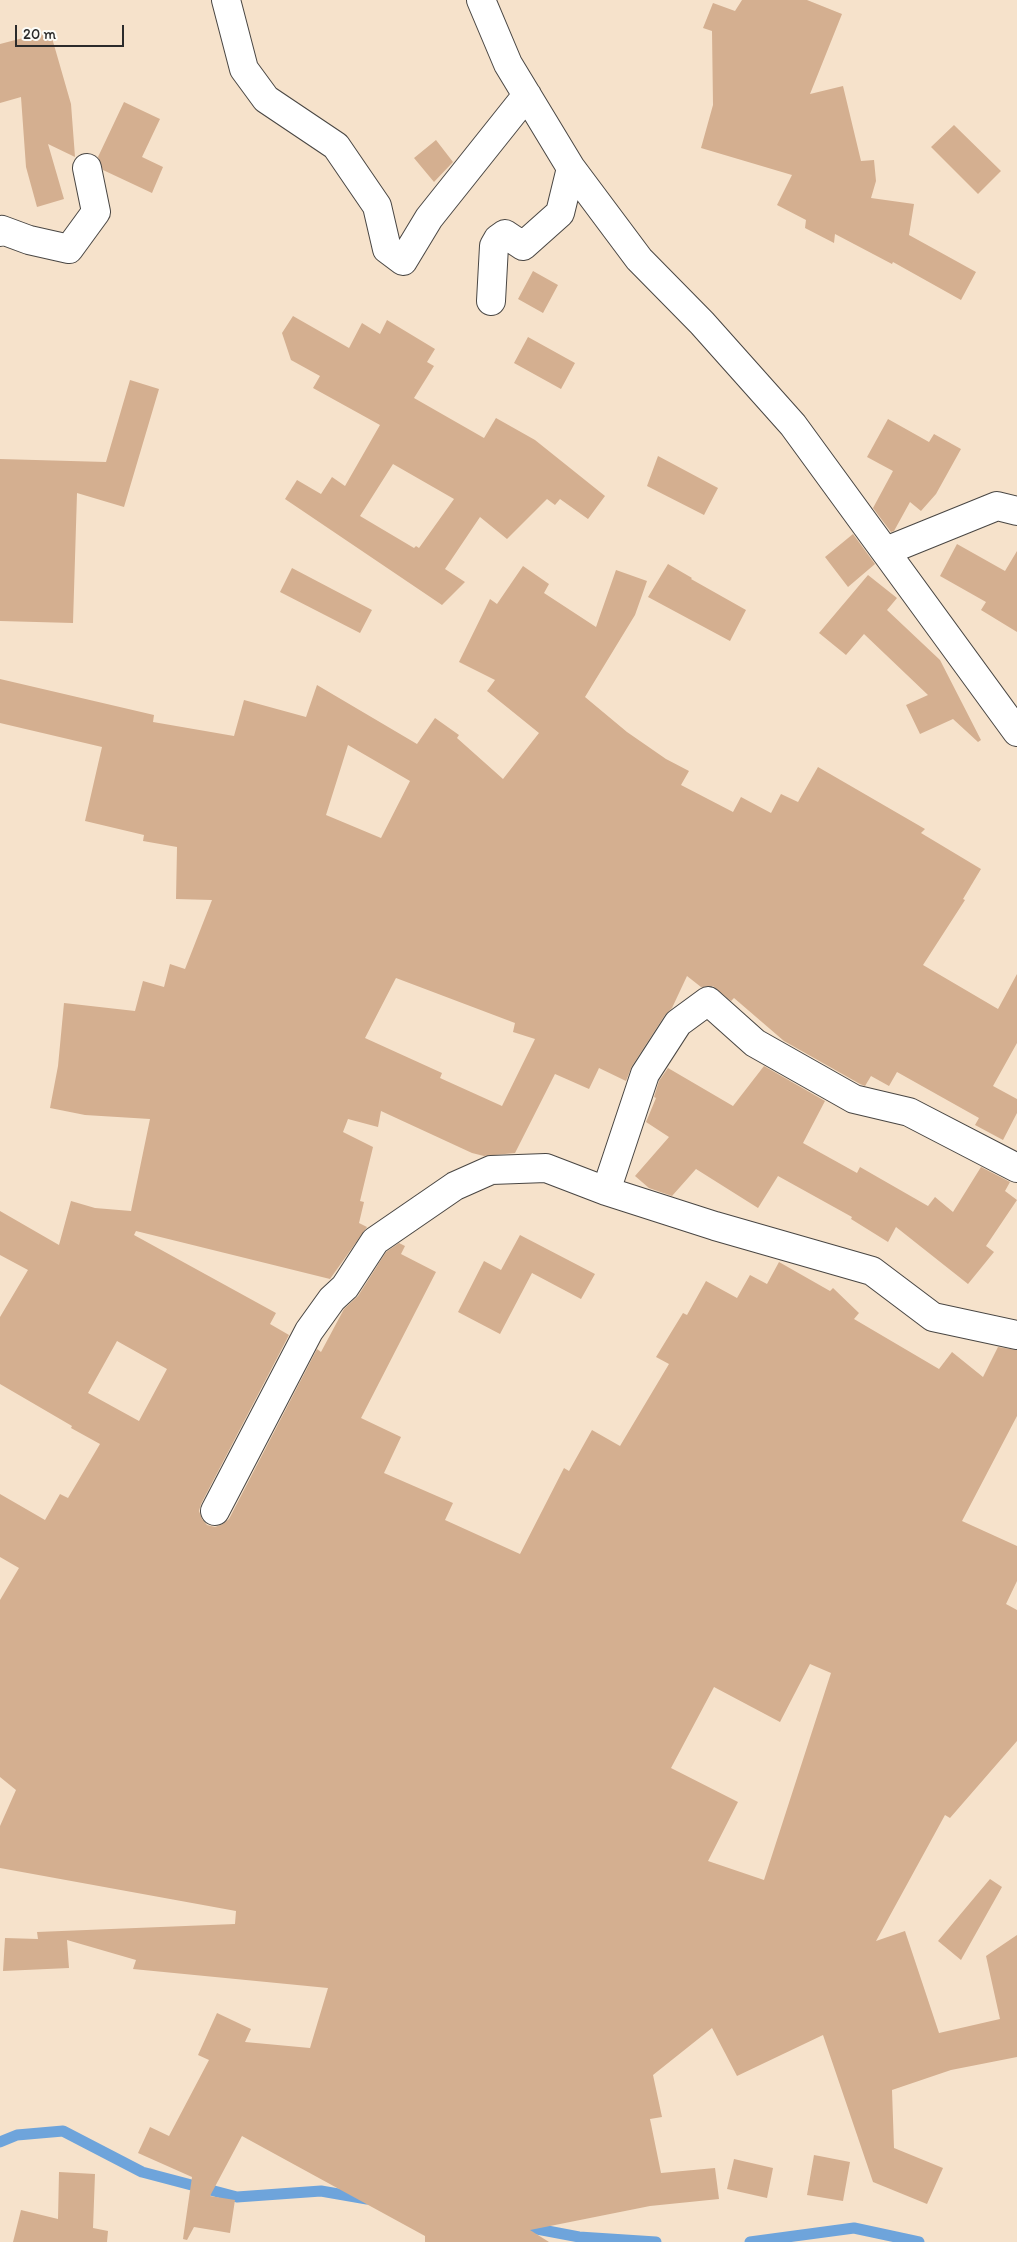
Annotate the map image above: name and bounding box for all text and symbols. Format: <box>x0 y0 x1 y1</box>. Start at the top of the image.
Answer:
scale bar <box>18 15 126 47</box>
text: 20 m <box>23 25 56 43</box>

